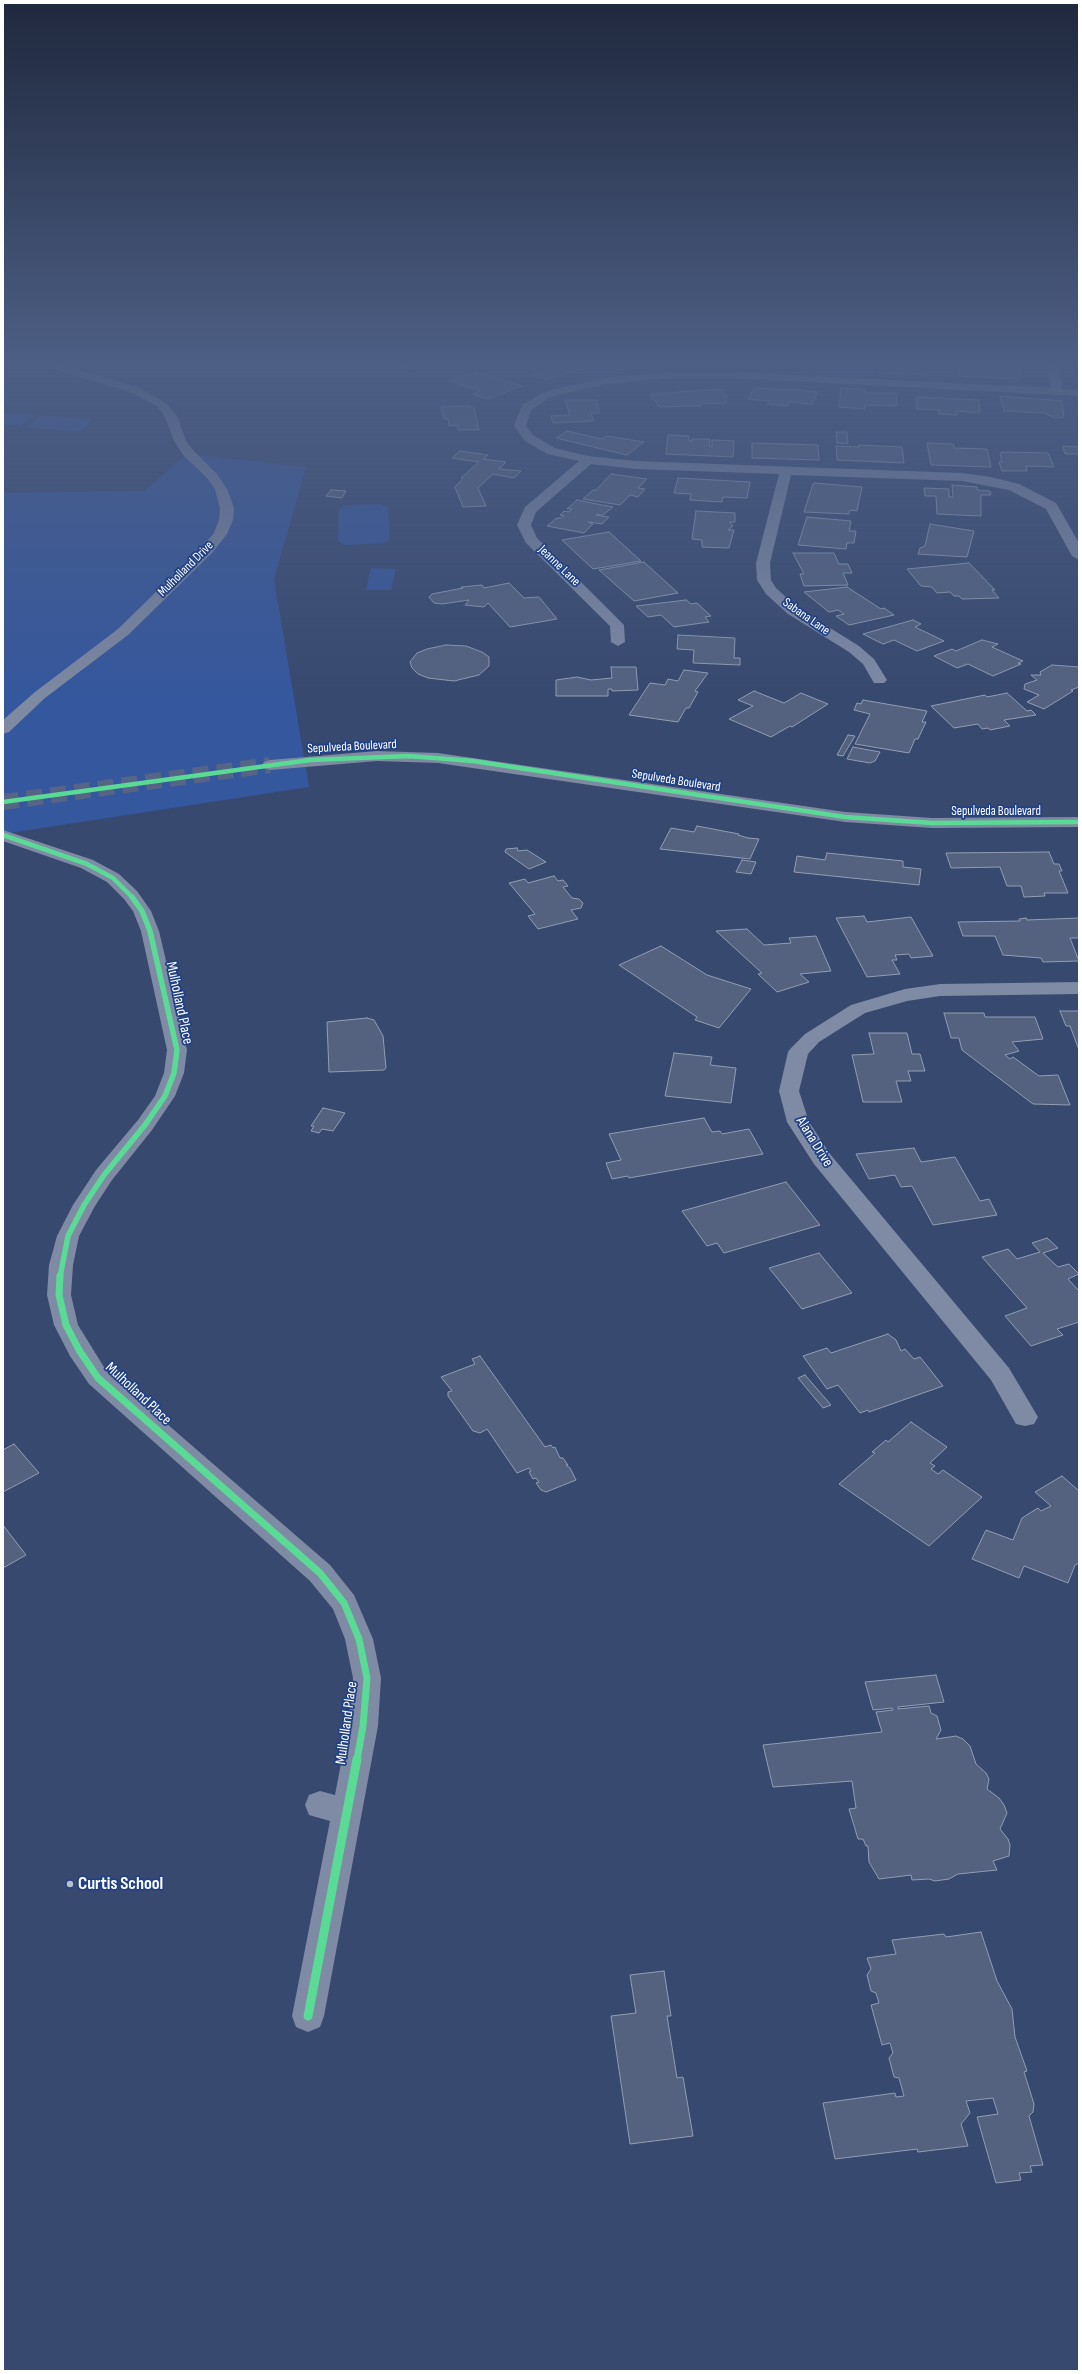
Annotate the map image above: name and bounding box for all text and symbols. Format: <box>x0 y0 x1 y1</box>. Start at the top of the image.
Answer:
street label: Mulholland Drive <box>155 538 217 600</box>
street label: Jeanne Lane <box>535 542 583 590</box>
street label: Sabana Lane <box>779 595 833 639</box>
street label: Sepulveda Boulevard <box>307 737 397 757</box>
street label: Sepulveda Boulevard <box>631 766 721 796</box>
street label: Sepulveda Boulevard <box>951 804 1041 820</box>
street label: Mulholland Place <box>161 960 197 1046</box>
street label: Alana Drive <box>792 1114 836 1170</box>
street label: Mulholland Place <box>101 1359 175 1429</box>
street label: Mulholland Place <box>332 1680 362 1766</box>
place label: Curtis School <box>78 1873 163 1895</box>
marker: Curtis School <box>65 1879 75 1889</box>

